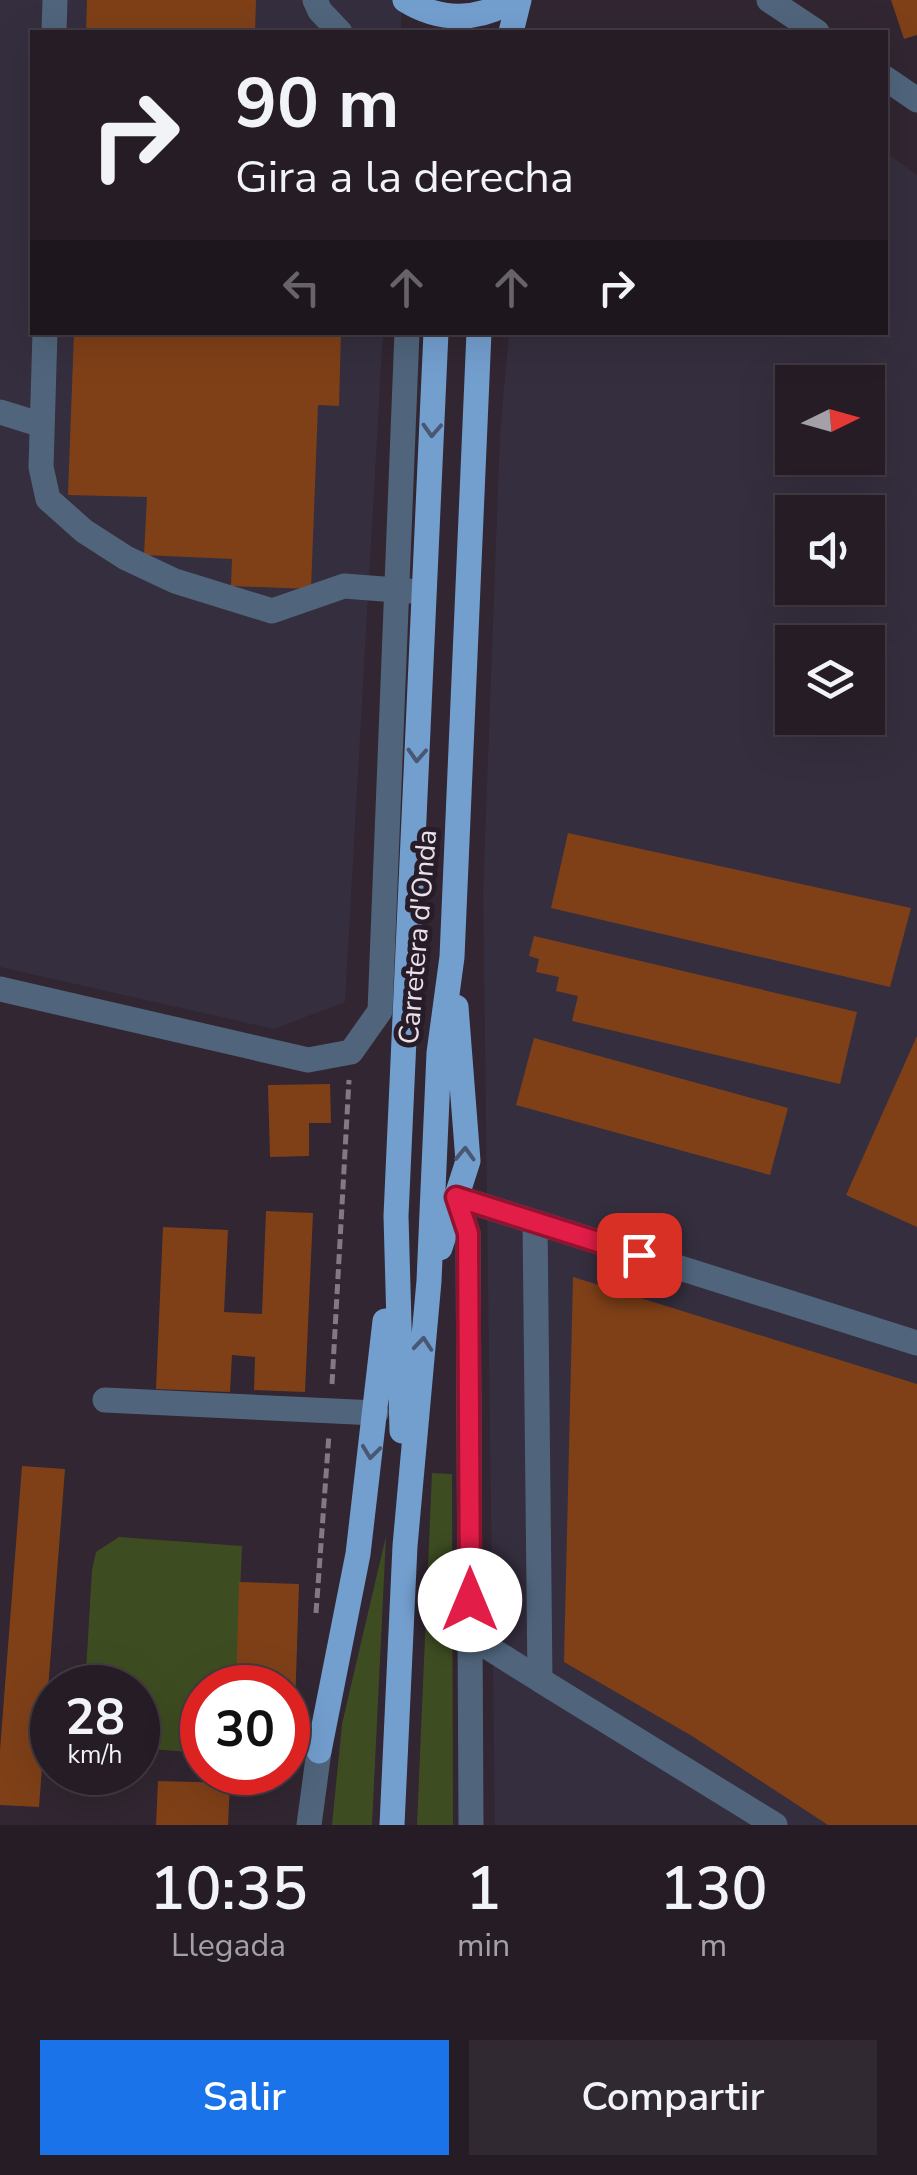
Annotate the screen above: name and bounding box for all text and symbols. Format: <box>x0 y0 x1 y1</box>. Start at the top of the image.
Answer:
text: 90 m <box>235 56 399 152</box>
icon: right <box>70 70 200 200</box>
text: Gira a la derecha <box>235 147 574 208</box>
icon: left <box>274 260 329 315</box>
icon: ahead <box>379 260 434 315</box>
icon: ahead <box>484 260 539 315</box>
icon: right <box>589 260 644 315</box>
north arrow <box>775 365 885 475</box>
map controls <box>775 365 885 735</box>
one-way arrow <box>421 422 442 438</box>
button: sound <box>775 495 885 605</box>
button: layers <box>775 625 885 735</box>
one-way arrow <box>407 747 428 763</box>
street label: Carretera d'Onda <box>390 828 446 1046</box>
one-way arrow <box>454 1146 475 1162</box>
pin <box>597 1213 682 1298</box>
icon: arrive <box>612 1228 667 1283</box>
one-way arrow <box>412 1336 434 1352</box>
one-way arrow <box>361 1445 382 1461</box>
position arrow <box>418 1548 522 1652</box>
speed limit sign: 30 <box>180 1665 310 1795</box>
text: 28 <box>65 1683 125 1752</box>
text: km/h <box>67 1738 123 1772</box>
text: 10:35 <box>149 1848 308 1930</box>
text: 1 <box>466 1848 502 1930</box>
text: 130 <box>660 1848 768 1930</box>
text: Llegada <box>171 1924 286 1967</box>
text: min <box>457 1924 510 1967</box>
text: m <box>700 1924 727 1967</box>
button: Salir <box>40 2040 449 2155</box>
button: Compartir <box>469 2040 877 2155</box>

